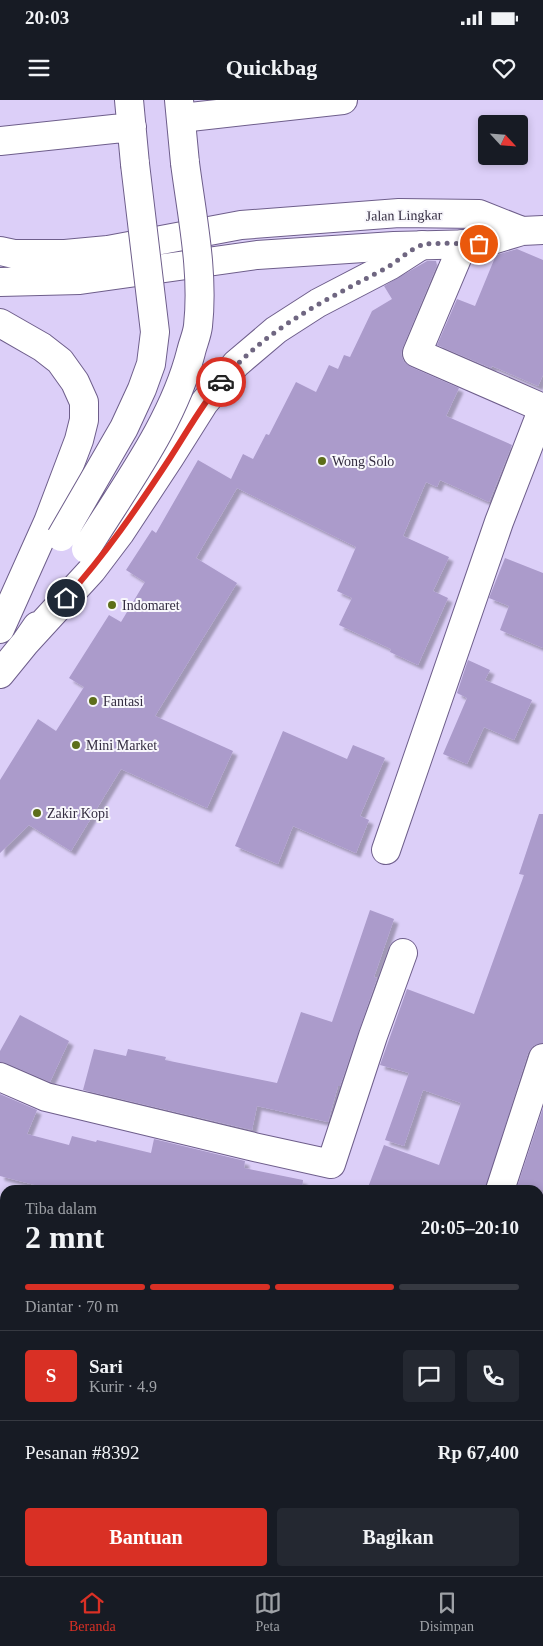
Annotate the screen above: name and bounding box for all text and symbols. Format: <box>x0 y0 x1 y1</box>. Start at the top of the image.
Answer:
text: 20:03 <box>25 7 69 28</box>
icon: menu <box>25 54 53 82</box>
icon: heart <box>490 54 518 82</box>
text: Quickbag <box>226 55 317 80</box>
north arrow <box>478 115 528 165</box>
map controls <box>478 115 528 165</box>
street label: Jalan Lingkar <box>366 207 443 224</box>
pin <box>458 223 500 265</box>
icon: bag <box>465 230 493 258</box>
courier <box>196 357 246 407</box>
icon: car <box>207 368 235 396</box>
place label: Wong Solo <box>332 454 394 469</box>
marker: Wong Solo <box>316 455 328 467</box>
pin <box>45 577 87 619</box>
icon: home <box>52 584 80 612</box>
place label: Indomaret <box>122 598 180 613</box>
marker: Indomaret <box>106 599 118 611</box>
place label: Fantasi <box>103 694 144 709</box>
marker: Fantasi <box>87 695 99 707</box>
place label: Mini Market <box>86 738 157 753</box>
marker: Mini Market <box>70 739 82 751</box>
place label: Zakir Kopi <box>47 806 109 821</box>
marker: Zakir Kopi <box>31 807 43 819</box>
text: Tiba dalam <box>25 1200 97 1217</box>
text: 20:05–20:10 <box>421 1217 519 1238</box>
text: 2 mnt <box>25 1219 104 1255</box>
text: Diantar · 70 m <box>25 1298 119 1315</box>
button: chat <box>403 1350 455 1402</box>
button: phone <box>467 1350 519 1402</box>
text: Sari <box>89 1356 123 1377</box>
text: S <box>46 1365 56 1386</box>
text: Kurir · 4.9 <box>89 1378 157 1395</box>
text: Pesanan #8392 <box>25 1442 140 1463</box>
text: Rp 67,400 <box>438 1442 519 1463</box>
button: Bantuan <box>25 1508 267 1566</box>
button: Bagikan <box>277 1508 519 1566</box>
tab: Beranda <box>69 1589 116 1635</box>
tab: Peta <box>254 1589 282 1635</box>
tab: Disimpan <box>420 1589 474 1635</box>

